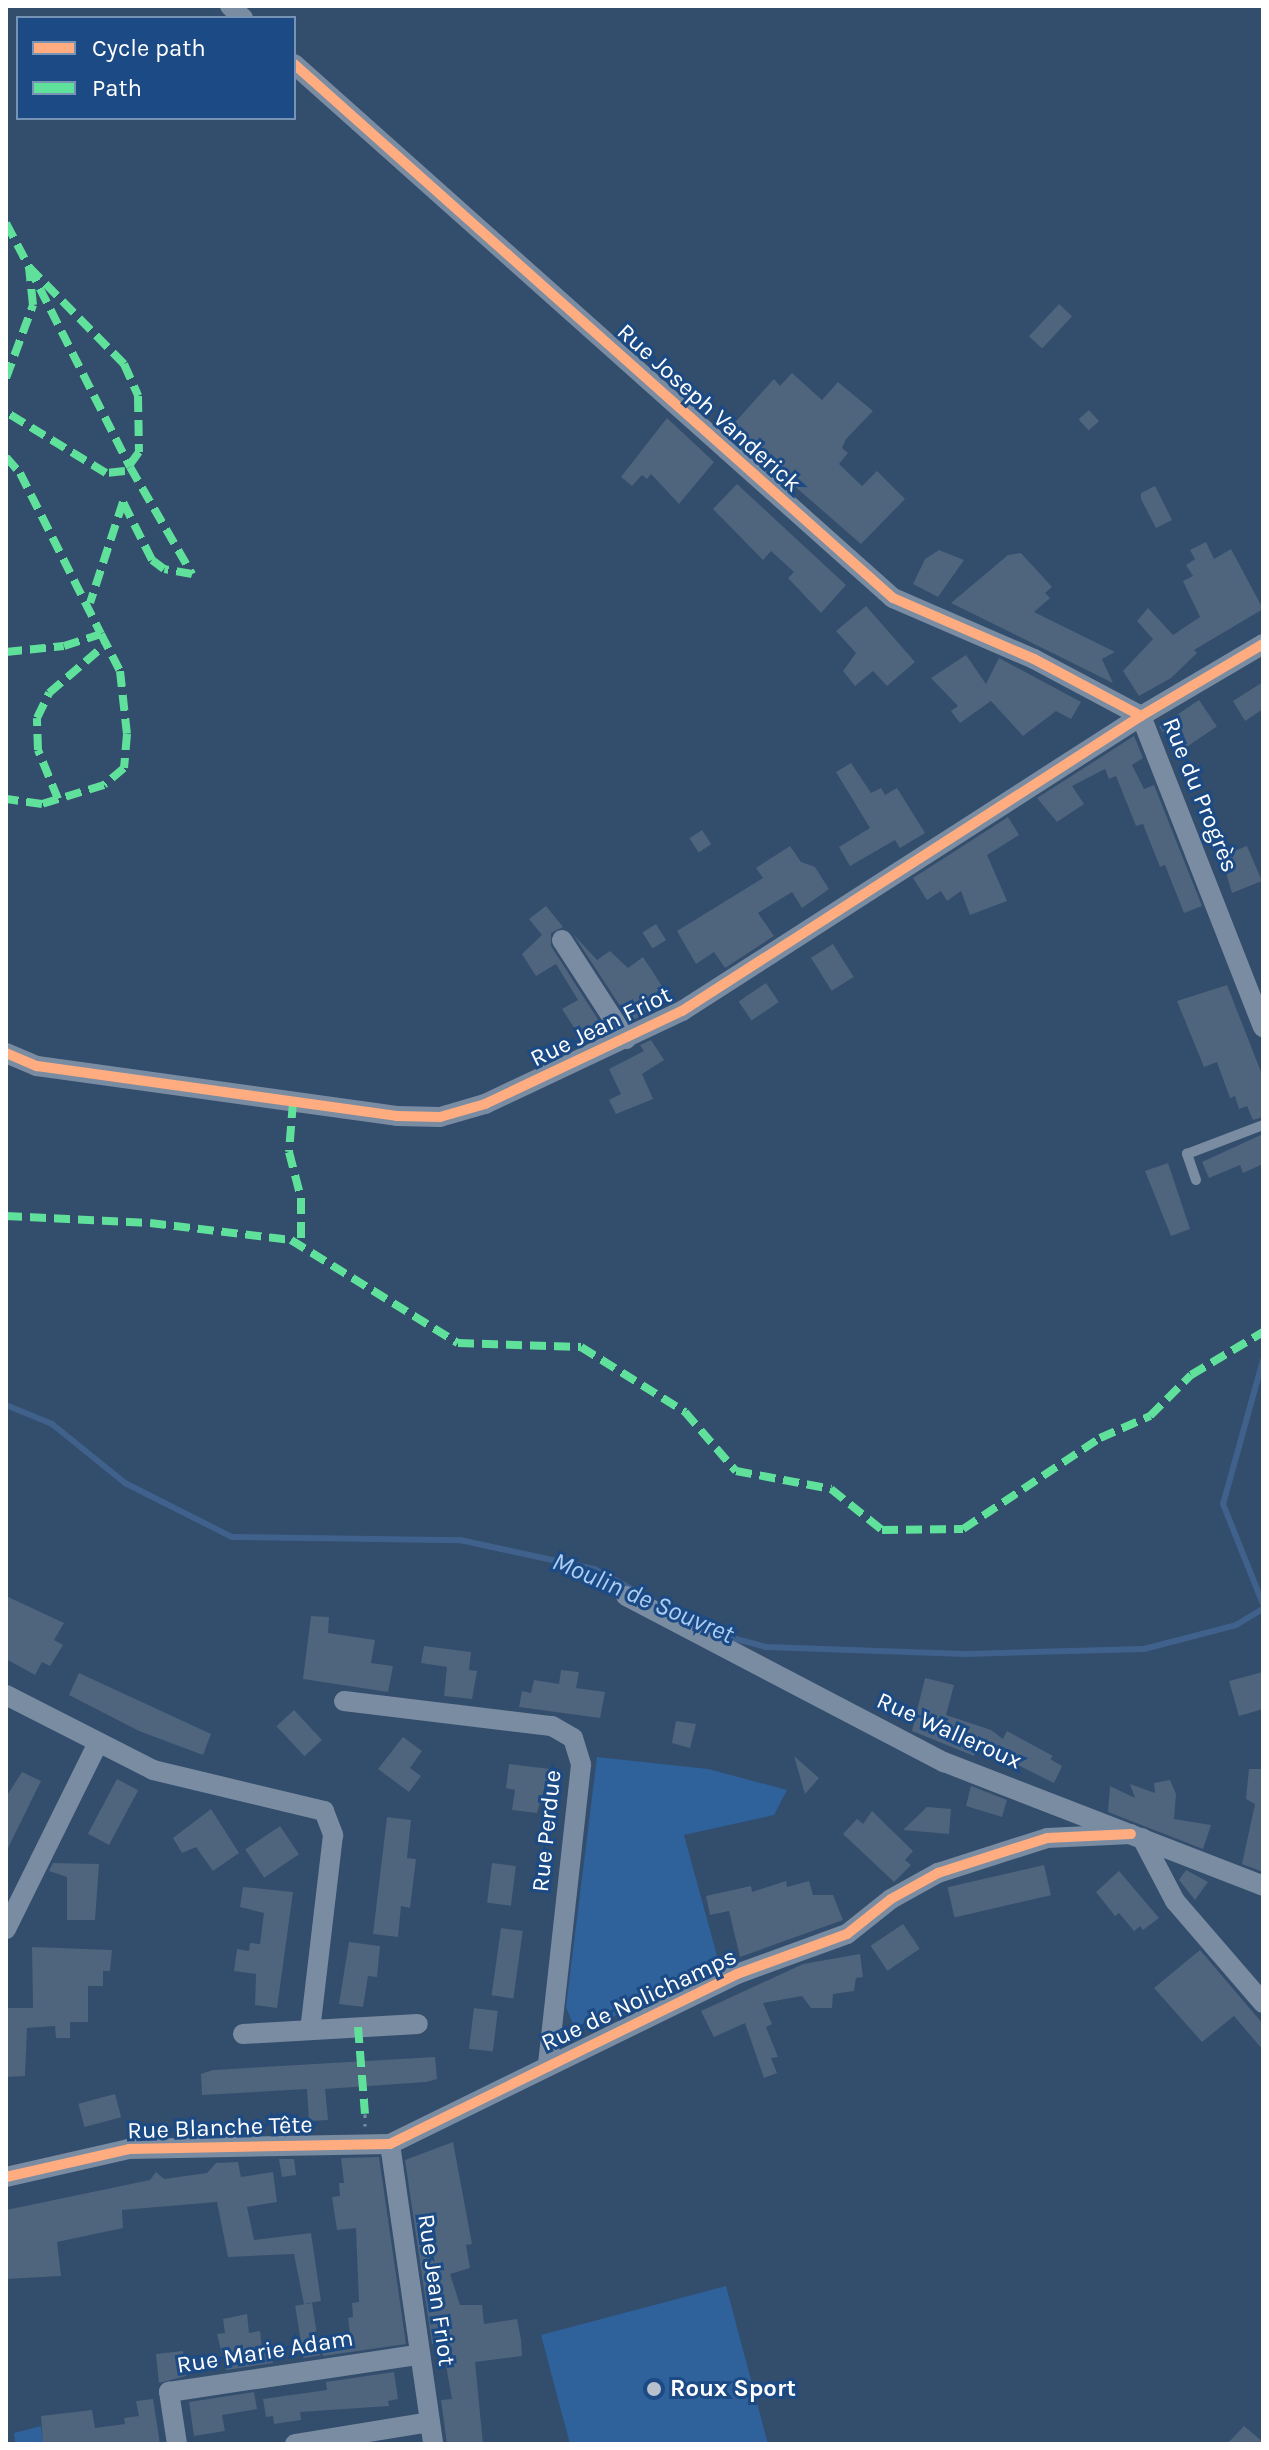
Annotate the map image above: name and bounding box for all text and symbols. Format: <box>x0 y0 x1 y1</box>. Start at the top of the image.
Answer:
legend <box>16 16 296 120</box>
text: Cycle path <box>92 34 206 62</box>
text: Path <box>92 74 142 102</box>
street label: Rue Joseph Vanderick <box>611 318 807 498</box>
street label: Rue du Progrès <box>1156 714 1244 876</box>
street label: Rue Jean Friot <box>526 980 676 1074</box>
water label: Moulin de Souvret <box>548 1546 738 1650</box>
street label: Rue Walleroux <box>872 1686 1026 1776</box>
street label: Rue Perdue <box>526 1769 568 1893</box>
street label: Rue de Nolichamps <box>537 1942 741 2058</box>
street label: Rue Blanche Tête <box>127 2110 313 2146</box>
street label: Rue Jean Friot <box>411 2212 461 2368</box>
street label: Rue Marie Adam <box>175 2324 355 2380</box>
place label: Roux Sport <box>670 2375 796 2403</box>
marker: Roux Sport <box>645 2380 663 2398</box>

